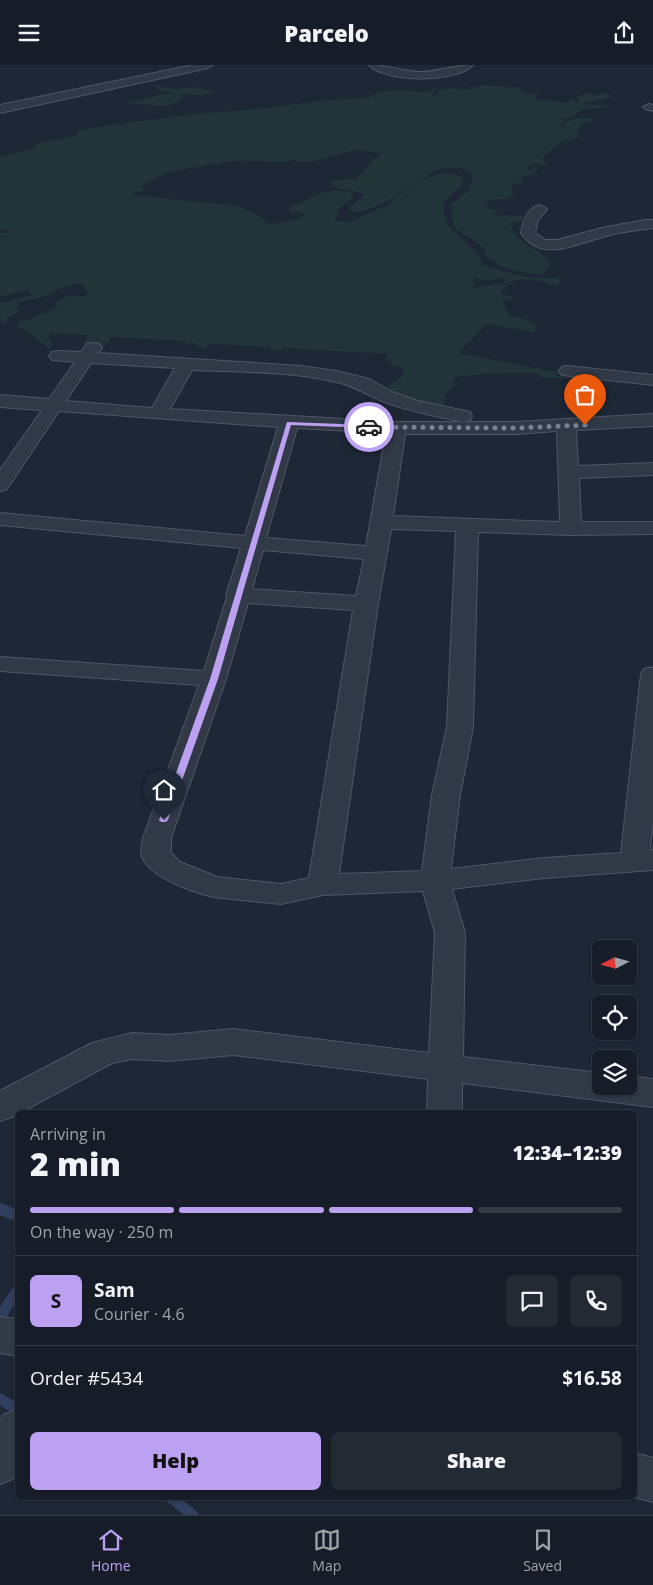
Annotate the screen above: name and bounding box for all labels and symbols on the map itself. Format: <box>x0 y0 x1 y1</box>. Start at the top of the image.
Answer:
pin <box>564 374 606 425</box>
courier <box>344 402 394 452</box>
pin <box>143 769 185 820</box>
north arrow <box>592 940 638 985</box>

